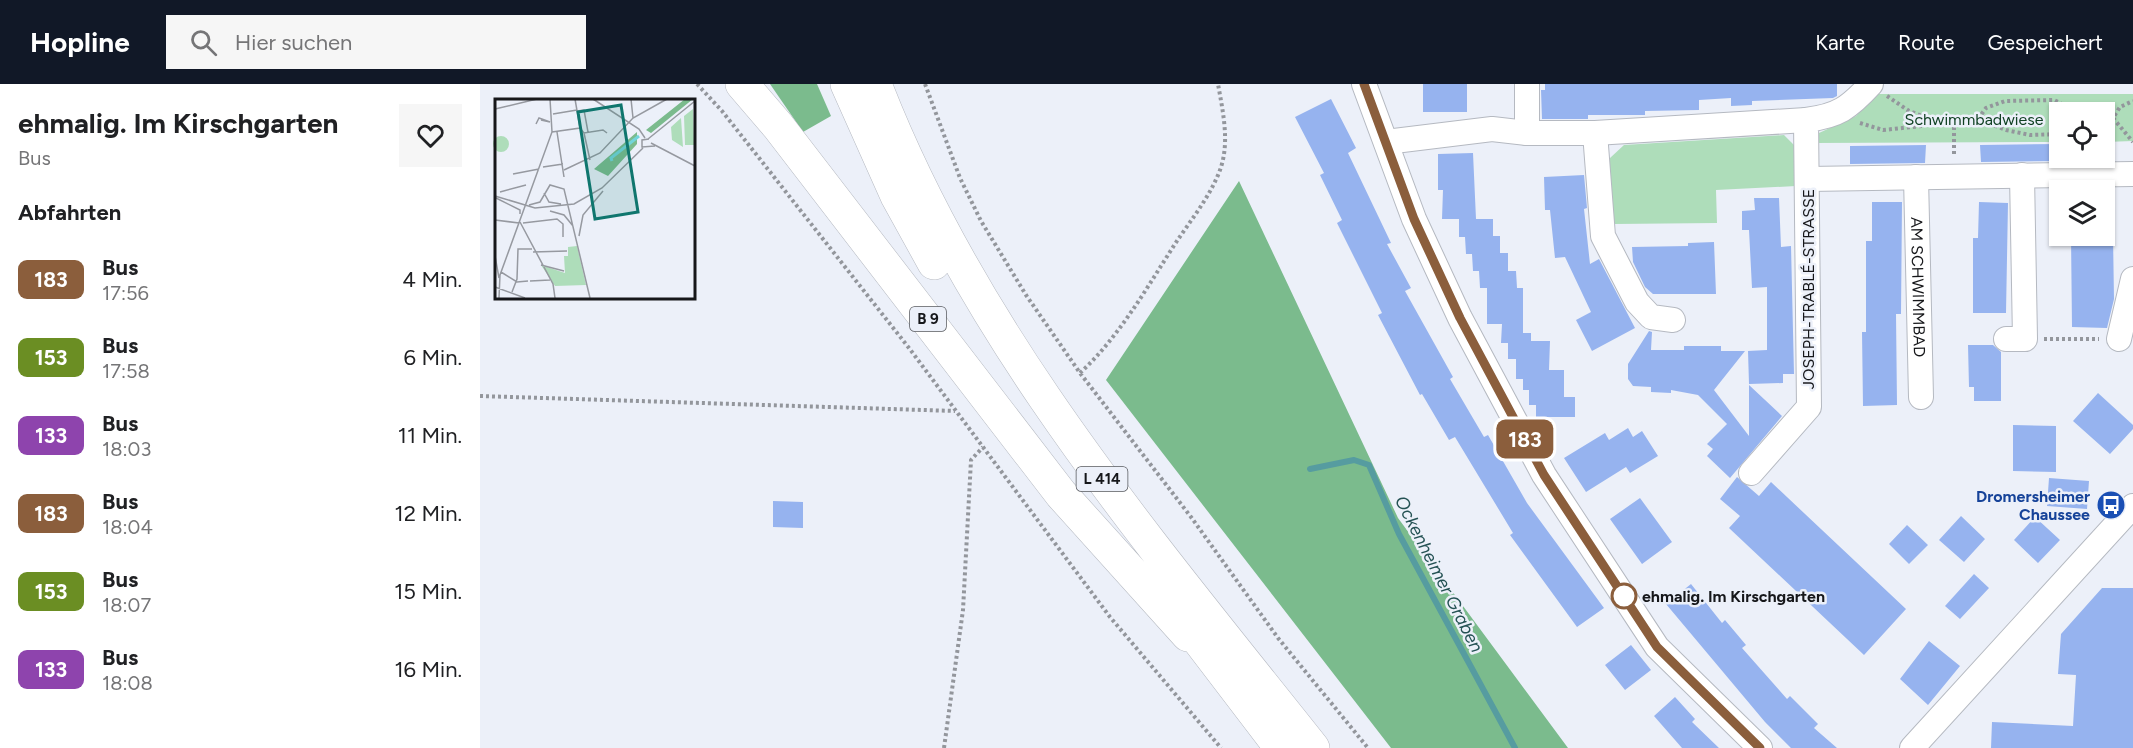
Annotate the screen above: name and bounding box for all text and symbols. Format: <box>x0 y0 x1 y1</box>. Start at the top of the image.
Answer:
search box <box>166 15 586 69</box>
text: Hopline <box>30 25 130 59</box>
icon: search <box>187 26 220 59</box>
text: Hier suchen <box>235 29 352 56</box>
text: Karte <box>1815 30 1865 55</box>
text: Route <box>1898 30 1954 55</box>
text: Gespeichert <box>1987 30 2103 55</box>
inset map <box>495 99 694 298</box>
map controls <box>2049 102 2115 246</box>
button: locate <box>2049 102 2115 168</box>
button: heart <box>399 104 462 167</box>
text: ehmalig. Im Kirschgarten <box>18 106 338 140</box>
park label: Schwimmbadwiese <box>1905 110 2044 129</box>
text: Bus <box>18 146 51 170</box>
button: layers <box>2049 180 2115 246</box>
street label: JOSEPH-TRABLÉ-STRASSE <box>1799 189 1818 389</box>
text: Abfahrten <box>18 199 121 226</box>
street label: AM SCHWIMMBAD <box>1907 217 1929 357</box>
text: Bus <box>102 254 138 281</box>
text: 4 Min. <box>402 266 462 293</box>
text: 183 <box>34 267 68 292</box>
text: 17:56 <box>102 281 149 305</box>
road number: B 9 <box>910 307 946 331</box>
text: Bus <box>102 332 138 359</box>
text: 6 Min. <box>404 344 462 371</box>
text: 153 <box>35 345 67 370</box>
text: 17:58 <box>102 359 150 383</box>
text: Bus <box>102 410 138 437</box>
line badge: 183 <box>1490 420 1560 458</box>
text: 11 Min. <box>398 422 462 449</box>
text: 133 <box>35 423 67 448</box>
text: 183 <box>1508 427 1542 452</box>
text: 18:03 <box>102 437 151 461</box>
road number: L 414 <box>1076 467 1128 491</box>
place label: Dromersheimer Chaussee <box>1976 487 2090 524</box>
text: Bus <box>102 488 138 515</box>
bus stop icon: Dromersheimer Chaussee <box>2095 489 2127 521</box>
water label: Ockenheimer Graben <box>1390 492 1488 656</box>
text: 12 Min. <box>395 500 462 527</box>
text: 183 <box>34 501 68 526</box>
text: 18:04 <box>102 515 153 539</box>
text: Bus <box>102 566 138 593</box>
text: 15 Min. <box>394 578 462 605</box>
text: 153 <box>35 579 67 604</box>
marker: ehmalig. Im Kirschgarten <box>1611 583 1637 609</box>
place label: ehmalig. Im Kirschgarten <box>1642 587 1825 606</box>
text: 18:07 <box>102 593 151 617</box>
text: Bus <box>102 644 138 671</box>
text: 16 Min. <box>394 656 462 683</box>
text: 133 <box>35 657 67 682</box>
text: 18:08 <box>102 671 153 695</box>

